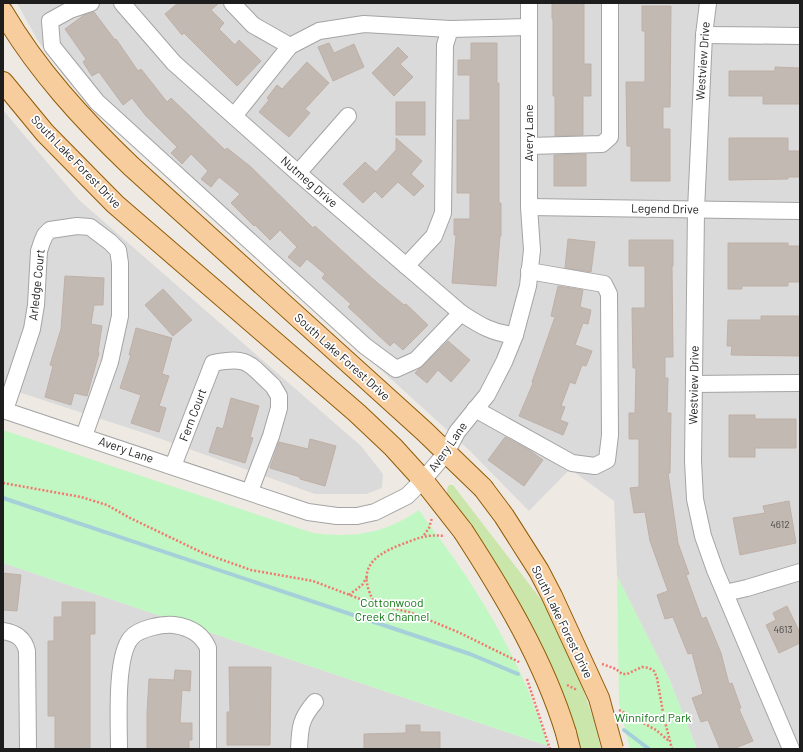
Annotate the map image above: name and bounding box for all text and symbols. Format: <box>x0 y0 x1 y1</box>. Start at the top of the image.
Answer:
street label: Westview Drive <box>692 21 712 101</box>
street label: Avery Lane <box>521 104 535 162</box>
street label: South Lake Forest Drive <box>29 112 125 211</box>
street label: Nutmeg Drive <box>278 153 341 210</box>
street label: Legend Drive <box>631 200 699 216</box>
street label: Arledge Court <box>25 248 47 321</box>
street label: South Lake Forest Drive <box>292 310 393 403</box>
street label: Westview Drive <box>685 345 701 425</box>
street label: Fern Court <box>176 386 208 443</box>
street label: Avery Lane <box>425 419 469 474</box>
street label: Avery Lane <box>97 433 156 465</box>
house number: 4612 <box>770 518 790 530</box>
street label: South Lake Forest Drive <box>530 563 596 680</box>
park label: Cottonwood Creek Channel <box>355 595 429 623</box>
house number: 4613 <box>773 623 793 635</box>
park label: Winniford Park <box>615 710 691 724</box>

